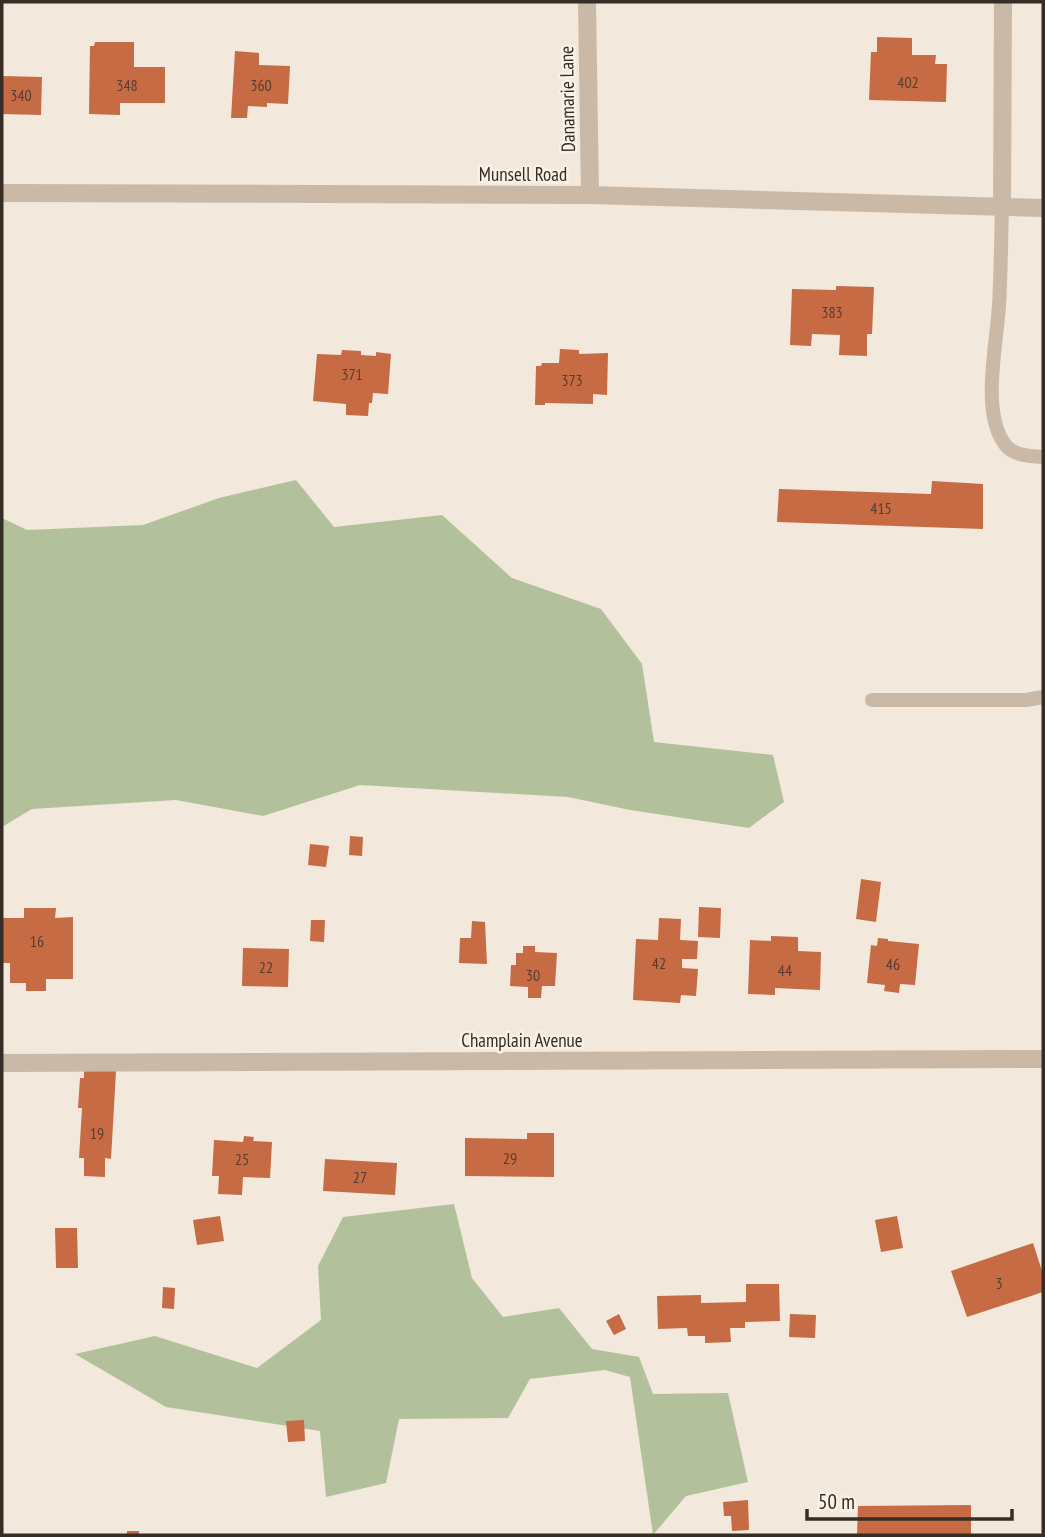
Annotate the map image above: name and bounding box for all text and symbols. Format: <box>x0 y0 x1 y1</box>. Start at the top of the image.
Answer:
street label: Danamarie Lane <box>554 46 580 152</box>
house number: 402 <box>897 72 919 92</box>
house number: 348 <box>116 75 138 95</box>
house number: 360 <box>250 75 272 95</box>
house number: 340 <box>10 85 32 105</box>
street label: Munsell Road <box>479 162 567 186</box>
house number: 383 <box>821 302 843 322</box>
house number: 371 <box>341 364 363 384</box>
house number: 373 <box>561 370 583 390</box>
house number: 415 <box>870 498 892 518</box>
house number: 16 <box>30 931 44 951</box>
house number: 42 <box>652 953 666 973</box>
house number: 46 <box>886 954 900 974</box>
house number: 22 <box>259 957 273 977</box>
house number: 44 <box>778 960 792 980</box>
house number: 30 <box>526 965 540 985</box>
street label: Champlain Avenue <box>461 1028 583 1052</box>
house number: 19 <box>90 1123 104 1143</box>
house number: 29 <box>503 1148 517 1168</box>
house number: 25 <box>235 1149 249 1169</box>
house number: 27 <box>353 1167 367 1187</box>
house number: 3 <box>995 1273 1003 1293</box>
scale bar <box>807 1478 1012 1522</box>
text: 50 m <box>818 1488 855 1515</box>

